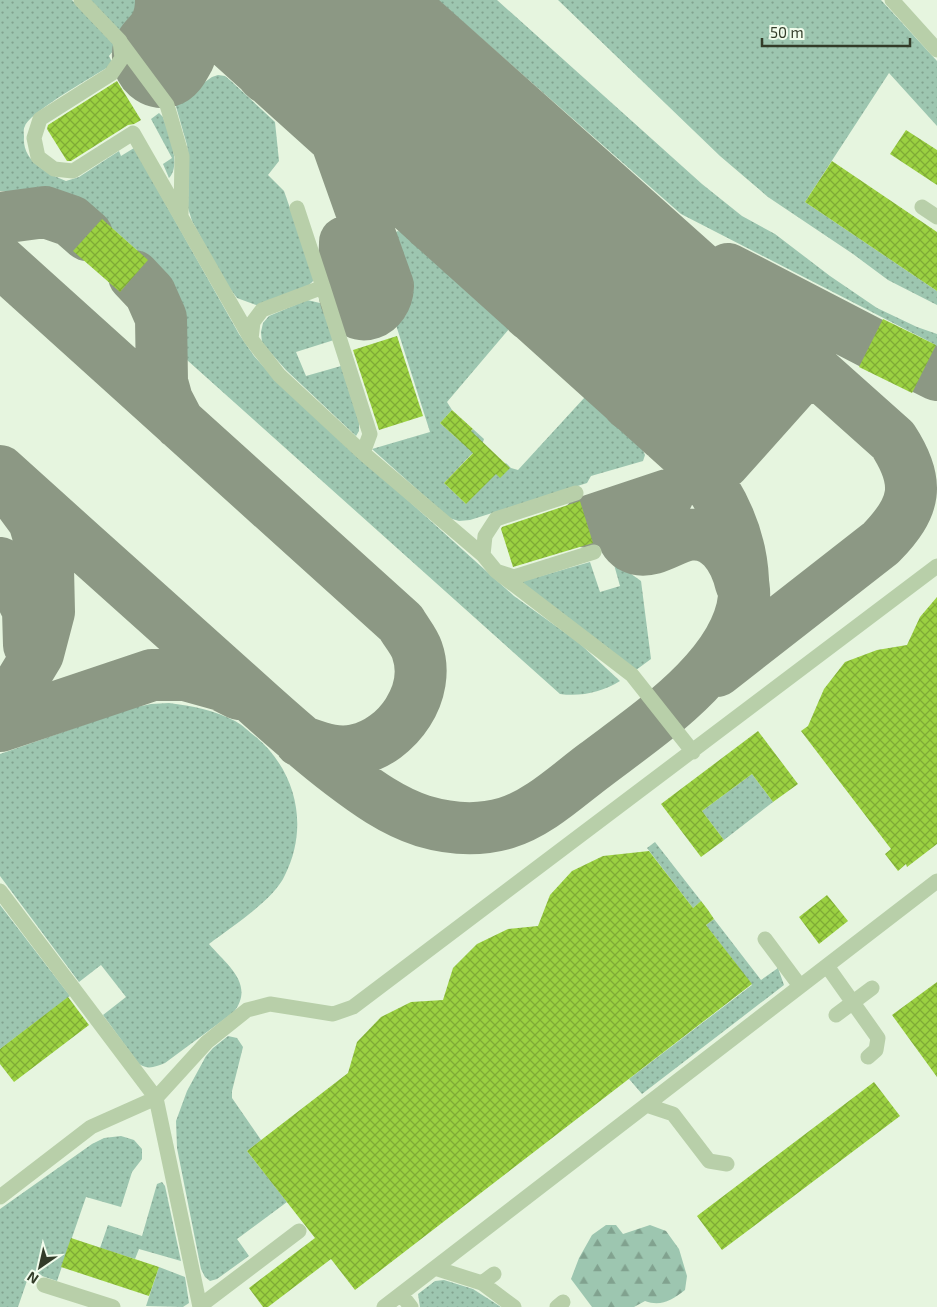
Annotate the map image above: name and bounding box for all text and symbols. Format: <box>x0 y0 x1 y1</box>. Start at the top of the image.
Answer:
scale bar <box>762 15 910 47</box>
text: 50 m <box>770 23 804 41</box>
north arrow <box>15 1242 65 1292</box>
text: N <box>24 1268 41 1288</box>

